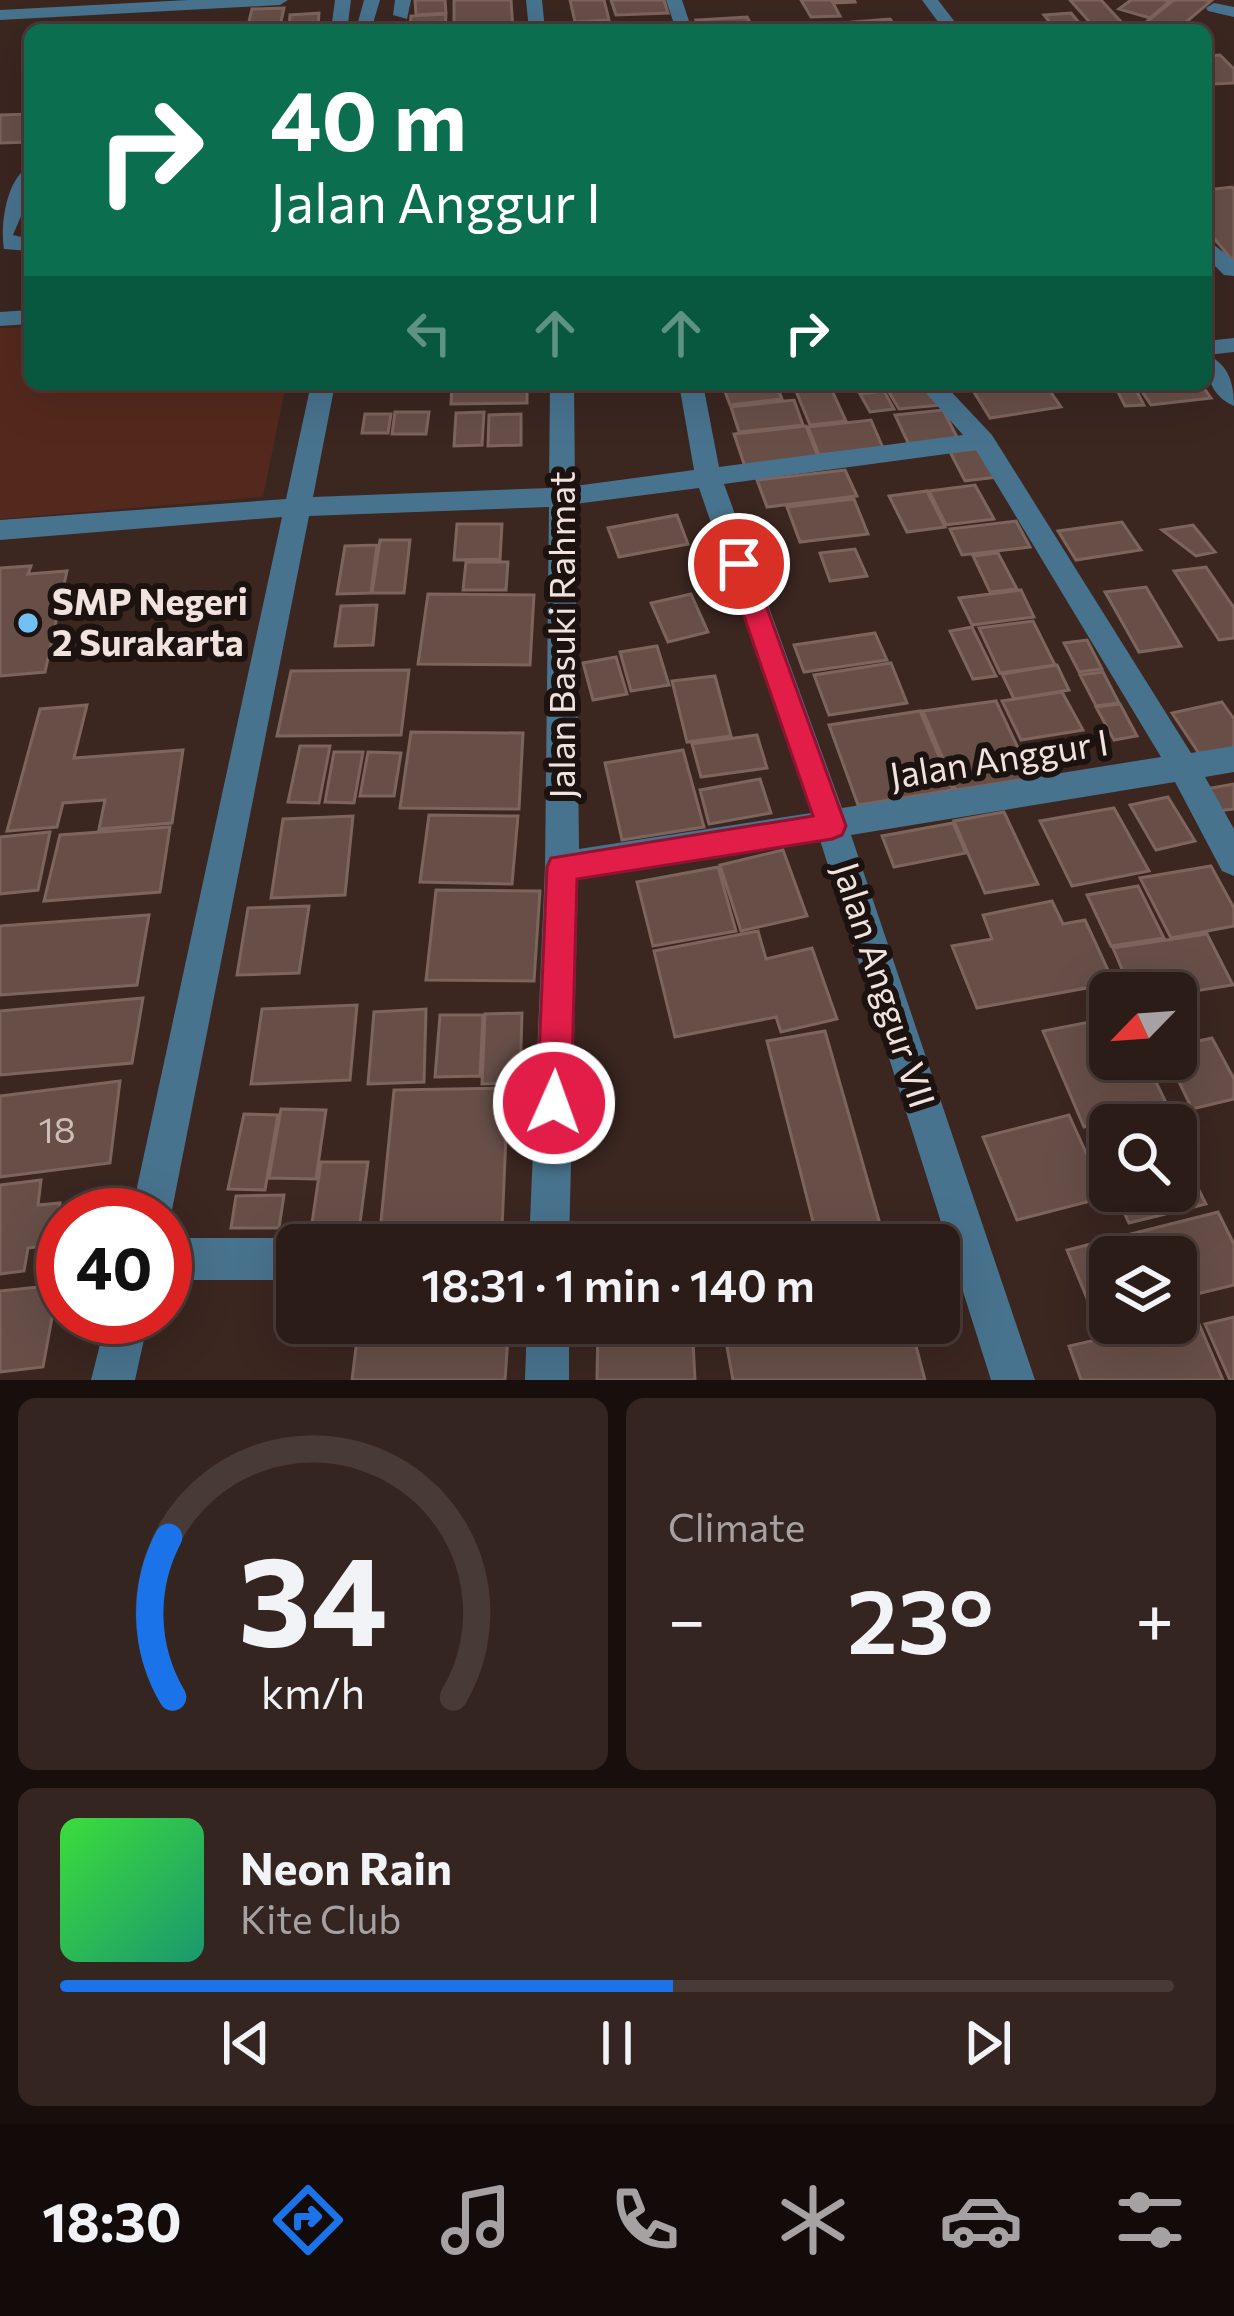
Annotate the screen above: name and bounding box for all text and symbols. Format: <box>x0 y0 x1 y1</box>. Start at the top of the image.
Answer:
text: 40 m <box>270 66 467 168</box>
icon: right <box>72 72 228 228</box>
text: Jalan Anggur I <box>270 168 601 234</box>
icon: left <box>396 300 462 366</box>
icon: ahead <box>522 300 588 366</box>
icon: ahead <box>648 300 714 366</box>
icon: right <box>774 300 840 366</box>
street label: Jalan Basuki Rahmat <box>538 471 582 799</box>
pin <box>688 513 790 615</box>
icon: arrive <box>706 531 772 597</box>
place label: SMP Negeri 2 Surakarta <box>52 578 248 663</box>
marker: SMP Negeri 2 Surakarta <box>15 610 41 636</box>
street label: Jalan Anggur I <box>886 718 1111 796</box>
street label: Jalan Anggur VII <box>825 856 946 1113</box>
north arrow <box>1089 972 1197 1080</box>
map controls <box>1089 972 1197 1344</box>
position arrow <box>491 1040 617 1166</box>
button: search <box>1089 1104 1197 1212</box>
house number: 18 <box>38 1106 76 1150</box>
speed limit sign: 40 <box>36 1188 192 1344</box>
button: layers <box>1089 1236 1197 1344</box>
text: 18:31 · 1 min · 140 m <box>421 1256 815 1311</box>
text: Climate <box>668 1502 805 1550</box>
text: 34 <box>238 1519 388 1672</box>
text: 23° <box>847 1562 994 1673</box>
text: − <box>668 1577 706 1658</box>
text: + <box>1135 1577 1174 1658</box>
text: km/h <box>261 1665 365 1718</box>
text: Neon Rain <box>240 1839 452 1894</box>
text: Kite Club <box>240 1894 401 1942</box>
icon: previous <box>213 2010 279 2076</box>
icon: pause <box>584 2010 650 2076</box>
icon: next <box>955 2010 1021 2076</box>
icon: directions <box>266 2178 350 2262</box>
icon: music <box>434 2178 518 2262</box>
icon: phone <box>603 2178 687 2262</box>
icon: climate <box>771 2178 855 2262</box>
icon: car <box>939 2178 1023 2262</box>
icon: filters <box>1108 2178 1192 2262</box>
text: 18:30 <box>42 2187 182 2253</box>

